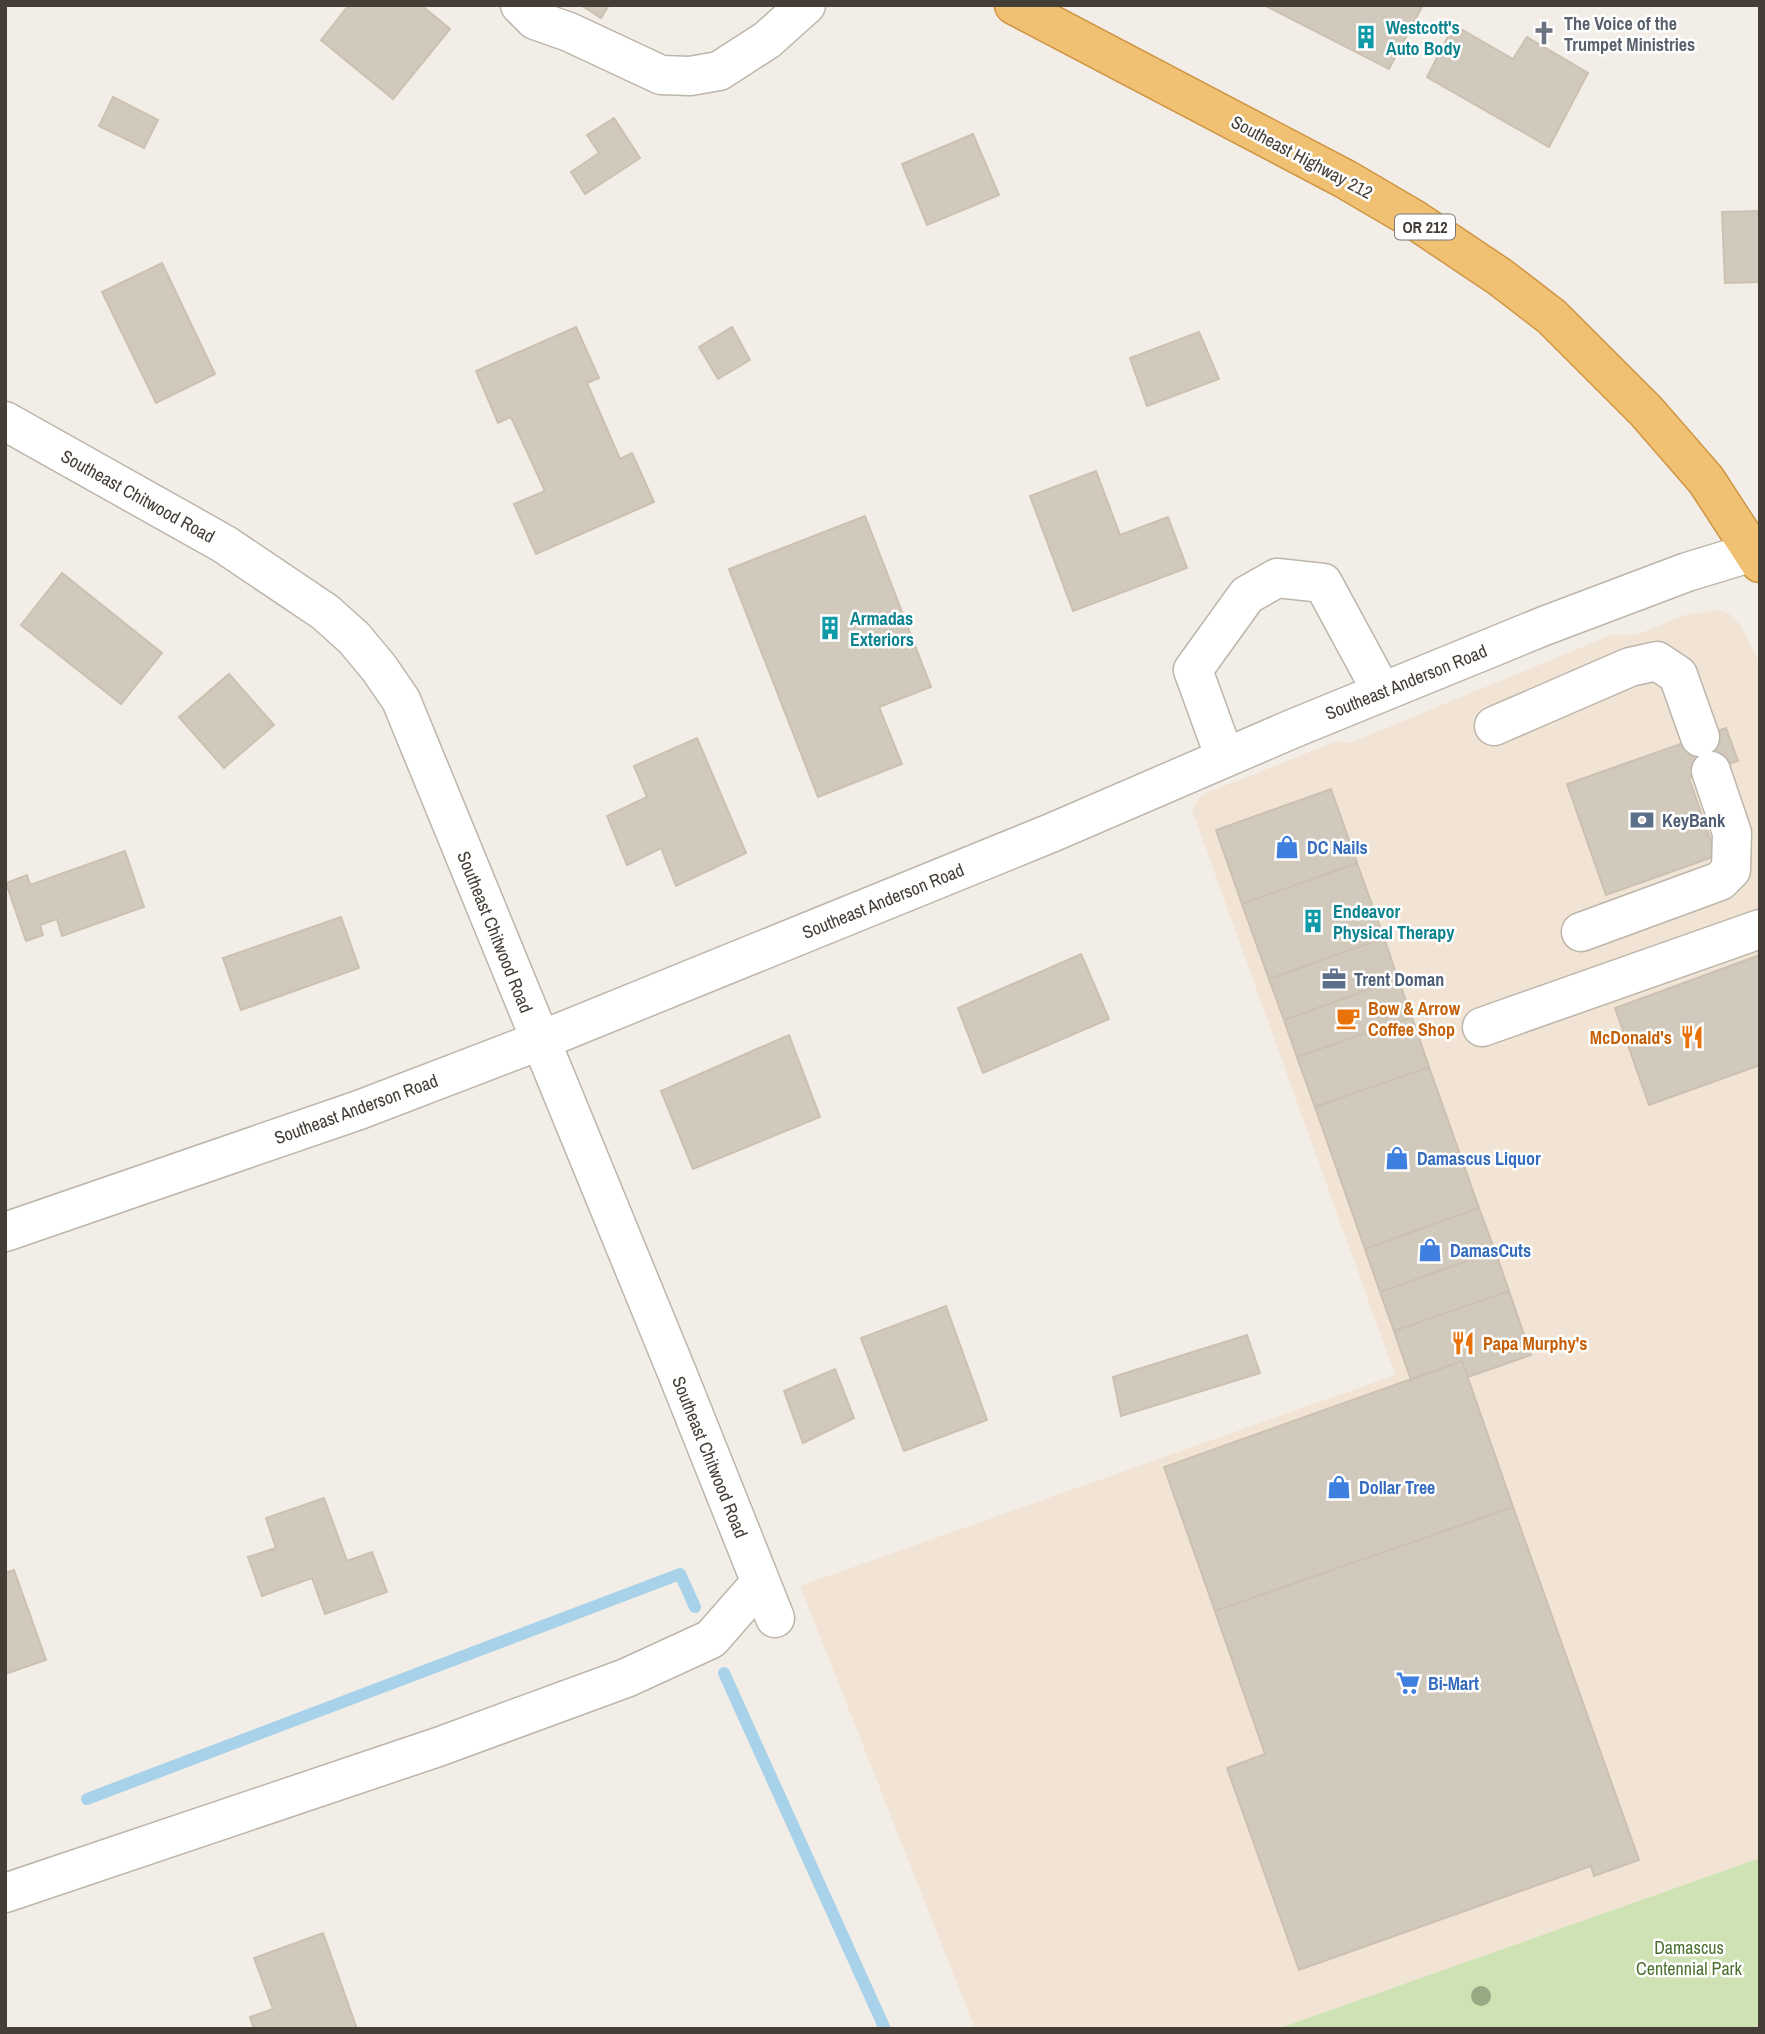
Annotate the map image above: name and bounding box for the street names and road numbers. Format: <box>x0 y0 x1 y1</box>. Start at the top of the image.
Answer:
street label: Southeast Highway 212 <box>1227 109 1377 205</box>
road number: OR 212 <box>1395 215 1455 240</box>
street label: Southeast Chitwood Road <box>57 443 219 549</box>
street label: Southeast Anderson Road <box>1321 638 1491 726</box>
street label: Southeast Chitwood Road <box>451 847 539 1017</box>
street label: Southeast Anderson Road <box>798 857 968 945</box>
street label: Southeast Anderson Road <box>271 1068 441 1150</box>
street label: Southeast Chitwood Road <box>666 1372 754 1542</box>

